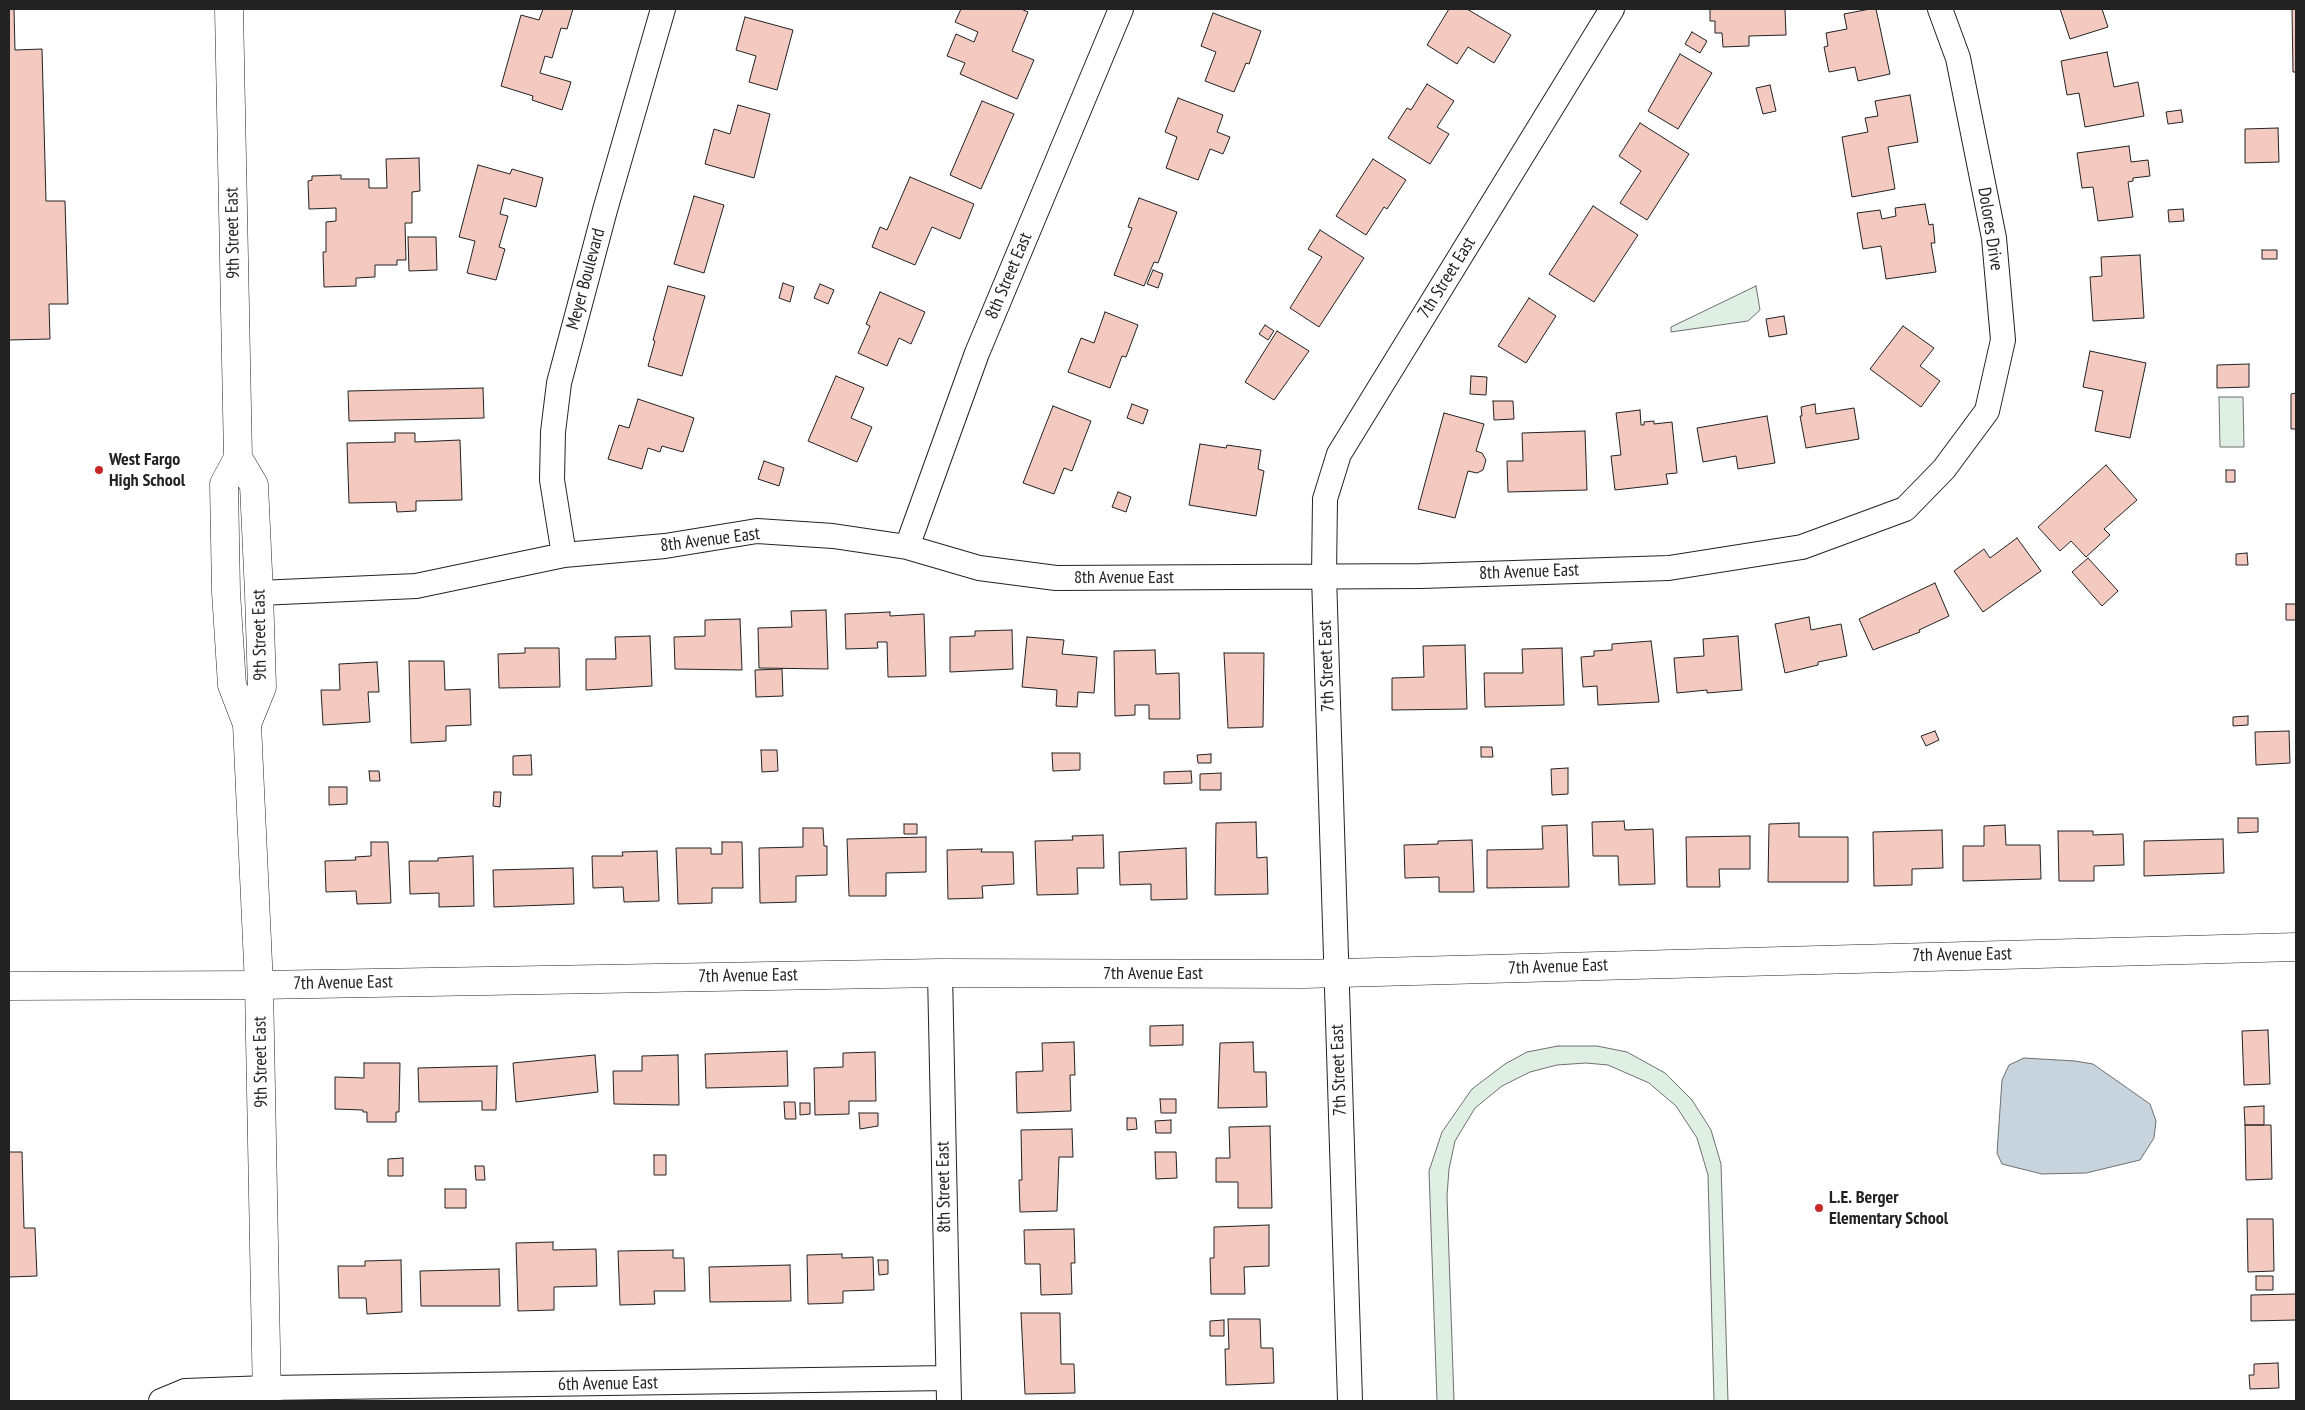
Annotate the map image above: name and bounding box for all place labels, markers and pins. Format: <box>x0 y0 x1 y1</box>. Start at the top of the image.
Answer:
place label: West Fargo High School <box>109 449 185 492</box>
marker: West Fargo High School <box>93 464 105 476</box>
place label: L.E. Berger Elementary School <box>1829 1187 1948 1230</box>
marker: L.E. Berger Elementary School <box>1813 1202 1825 1214</box>

